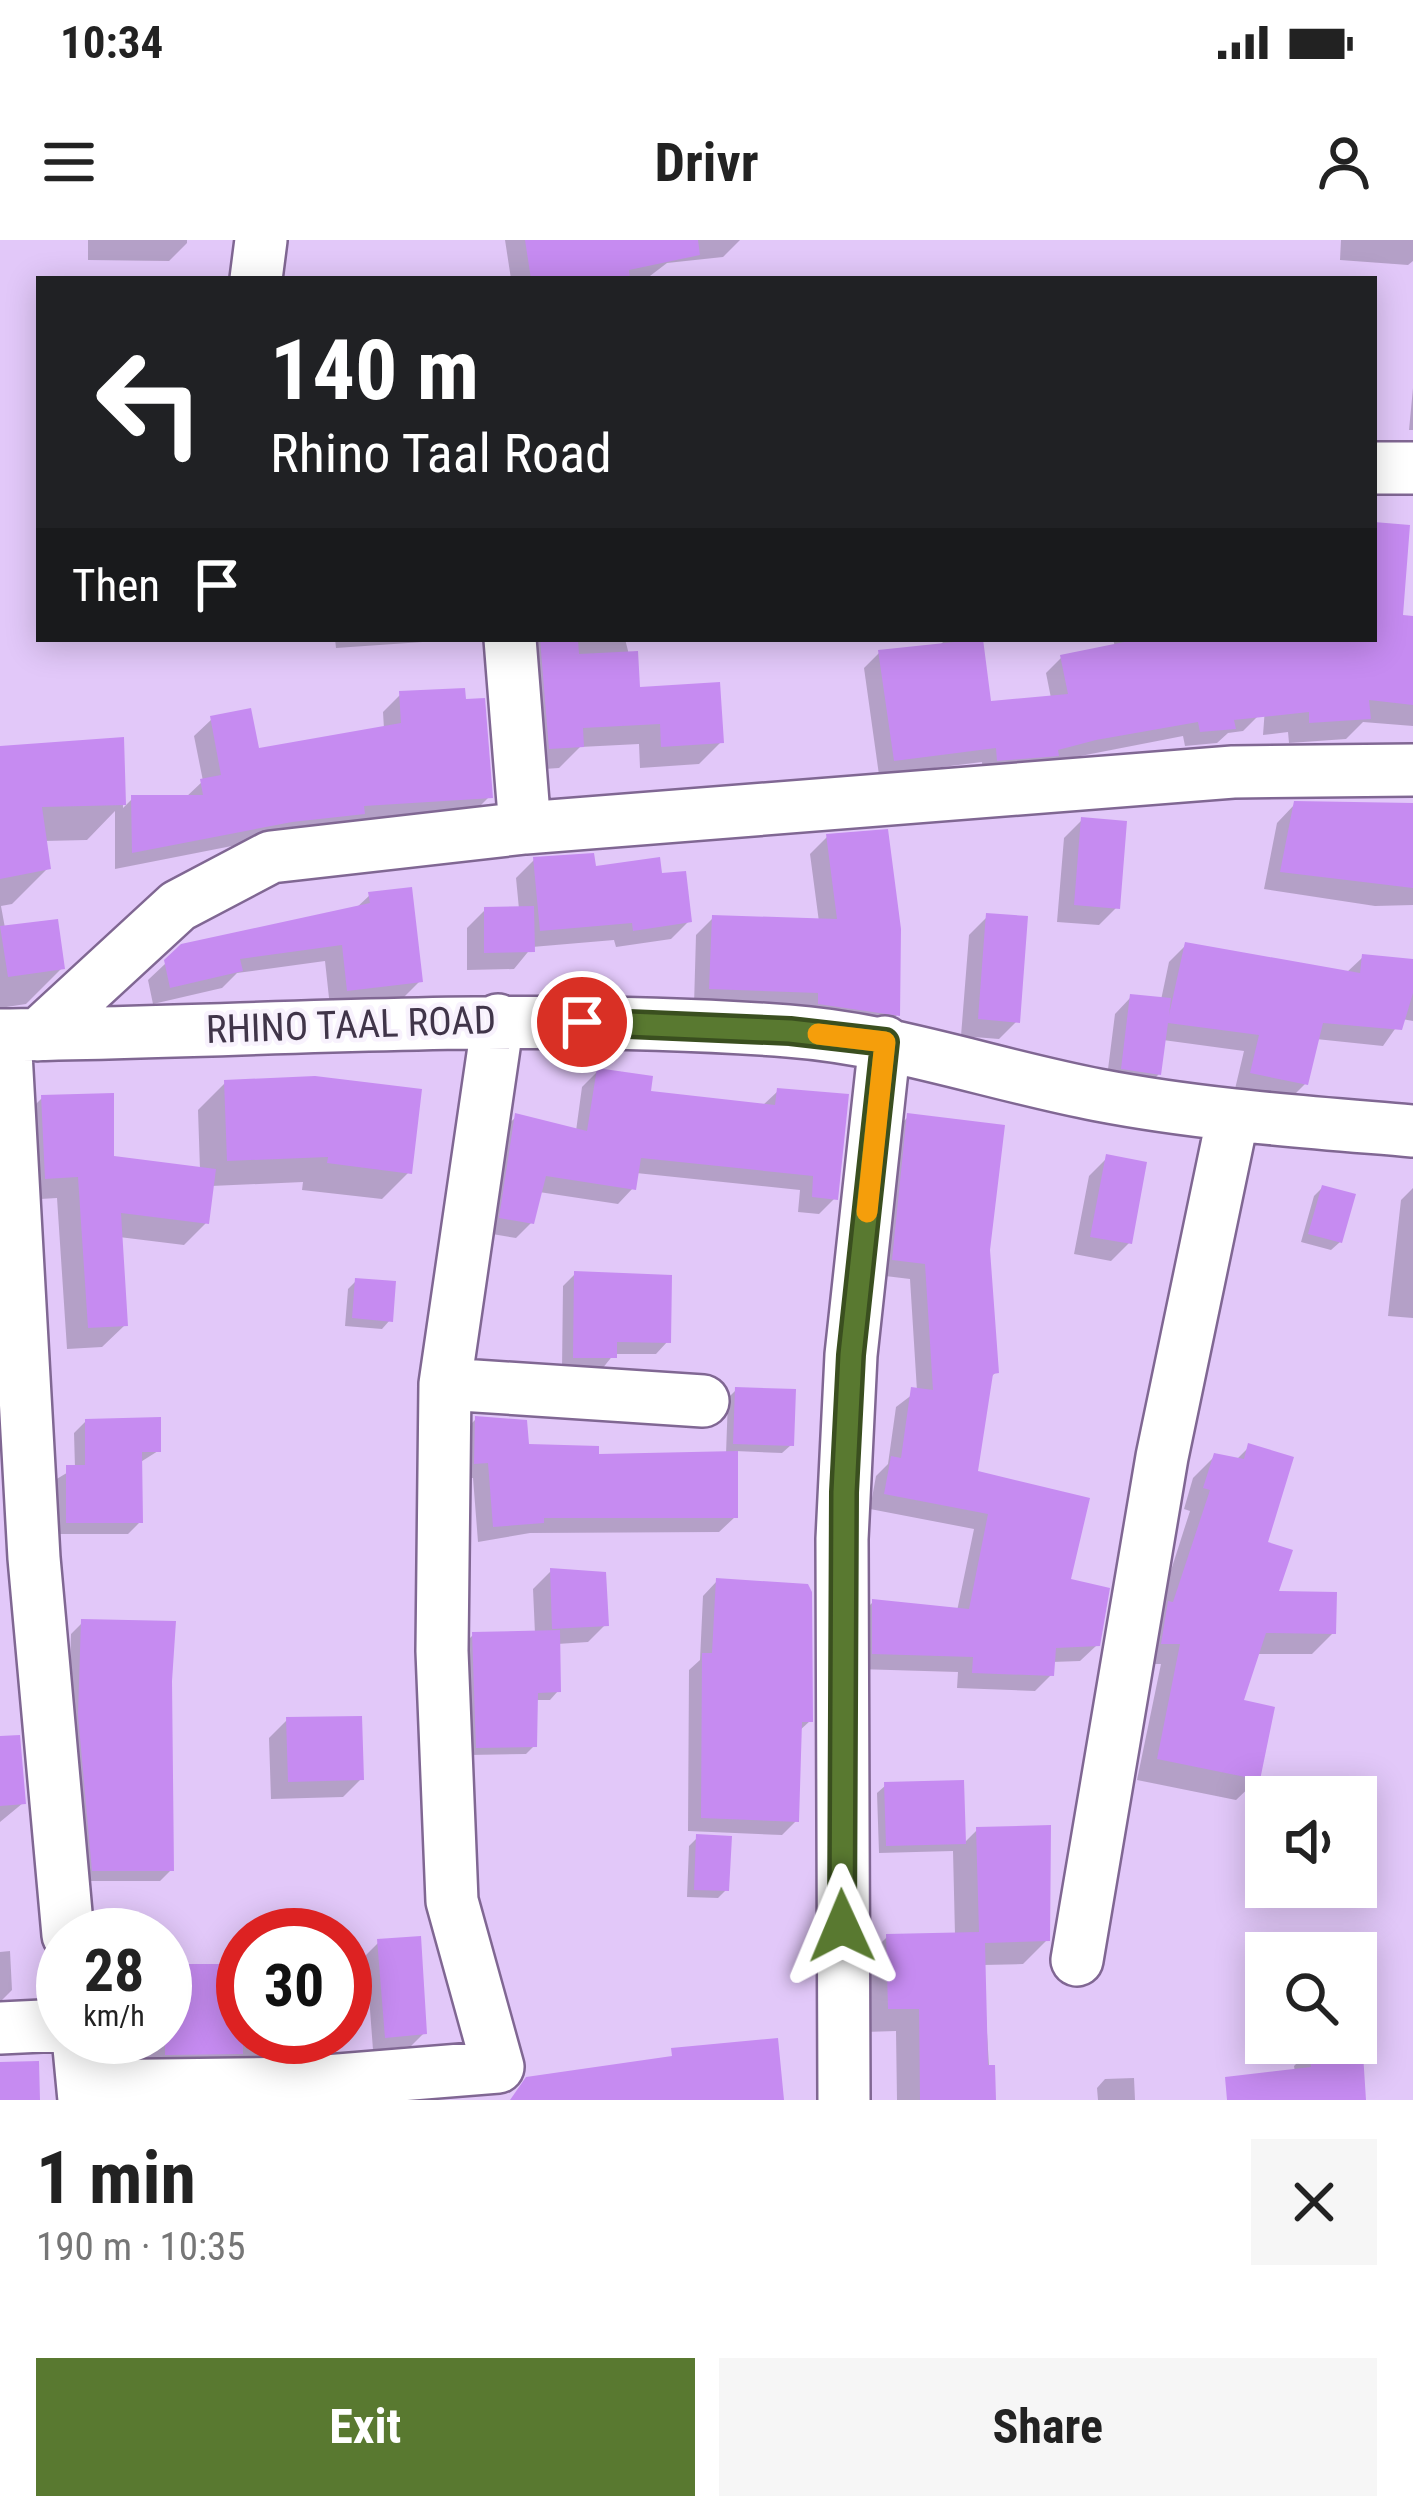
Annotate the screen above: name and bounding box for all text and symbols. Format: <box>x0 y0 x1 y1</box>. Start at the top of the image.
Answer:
text: 10:34 <box>60 16 163 69</box>
icon: menu <box>36 129 102 195</box>
icon: person <box>1311 129 1377 195</box>
text: Drivr <box>654 131 759 194</box>
text: 140 m <box>270 321 479 420</box>
icon: left <box>72 324 228 480</box>
text: Rhino Taal Road <box>270 422 612 485</box>
icon: arrive <box>184 552 250 618</box>
text: Then <box>72 559 160 612</box>
pin <box>531 971 633 1073</box>
icon: arrive <box>549 989 615 1055</box>
street label: RHINO TAAL ROAD <box>205 997 497 1053</box>
map controls <box>1245 1776 1377 2064</box>
button: sound <box>1245 1776 1377 1908</box>
position arrow <box>779 1863 905 1989</box>
speed limit sign: 30 <box>216 1908 372 2064</box>
button: search <box>1245 1932 1377 2064</box>
text: 28 <box>84 1935 144 2006</box>
text: km/h <box>83 1998 145 2033</box>
text: 1 min <box>36 2136 196 2221</box>
button: close <box>1251 2139 1377 2265</box>
text: 190 m · 10:35 <box>36 2224 246 2270</box>
button: Exit <box>36 2358 695 2496</box>
button: Share <box>719 2358 1377 2496</box>

